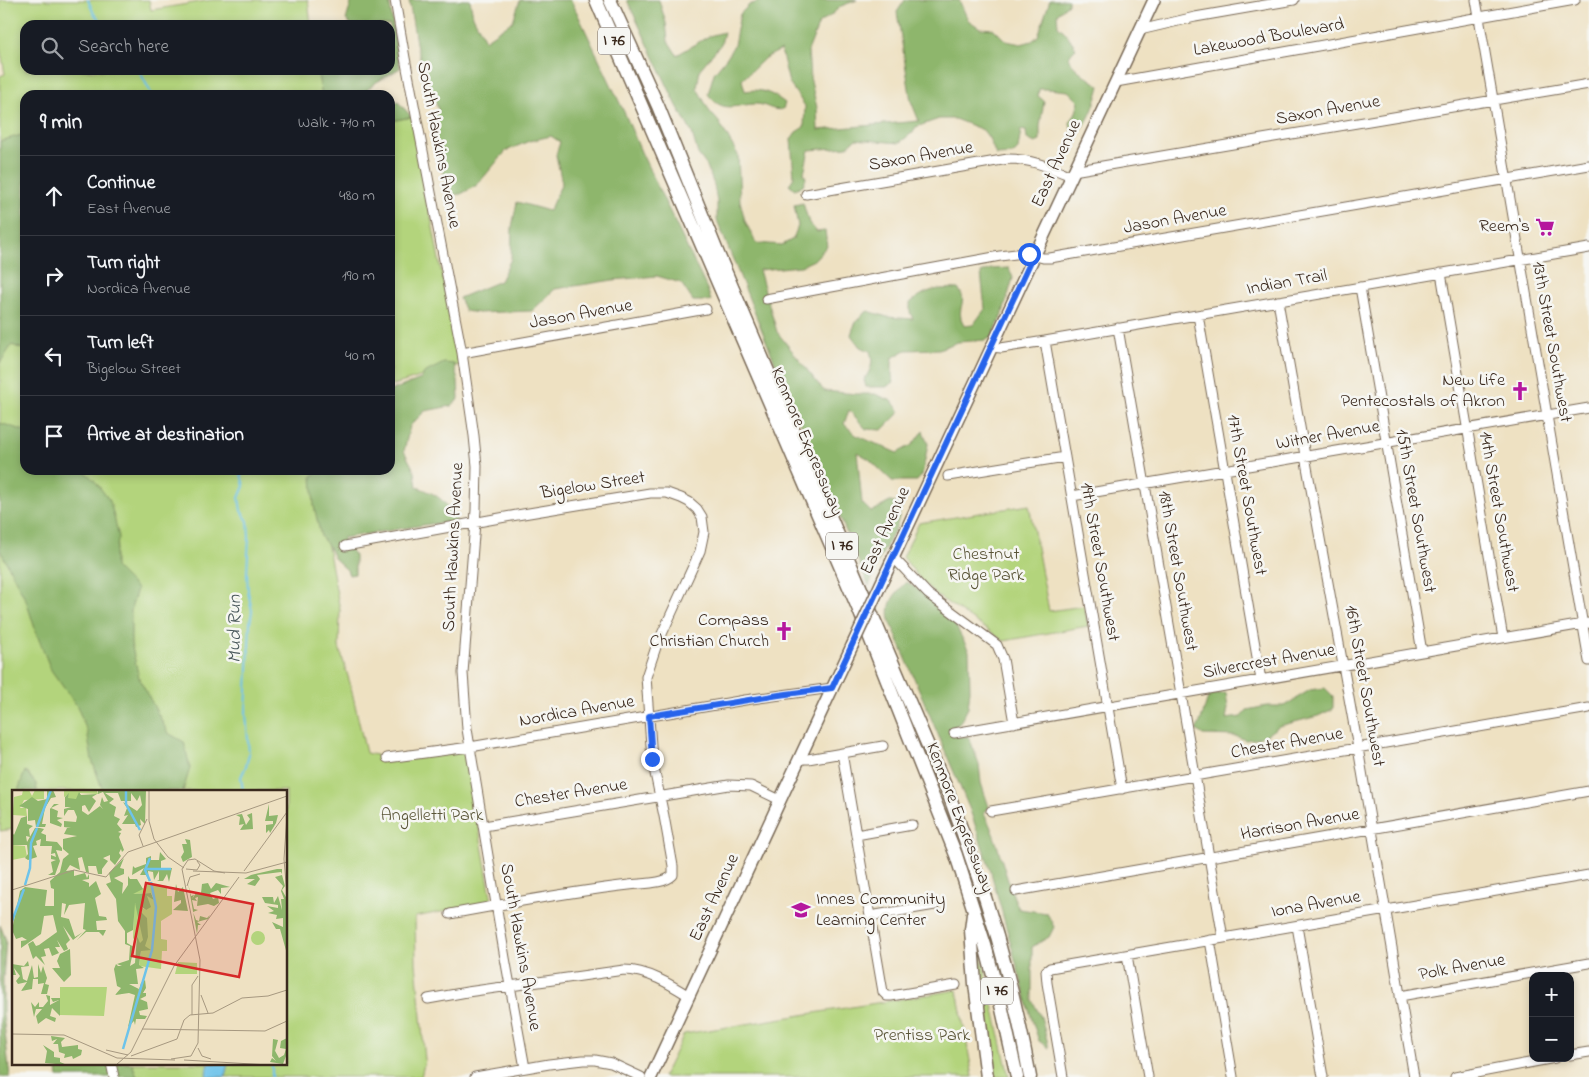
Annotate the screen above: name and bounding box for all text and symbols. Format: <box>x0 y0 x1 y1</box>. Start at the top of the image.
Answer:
street label: Lakewood Boulevard <box>1192 12 1346 64</box>
search box <box>20 20 395 75</box>
road number: I 76 <box>598 27 630 54</box>
icon: search <box>38 34 66 62</box>
text: Search here <box>78 34 169 61</box>
street label: South Hawkins Avenue <box>409 59 467 232</box>
street label: Saxon Avenue <box>1274 89 1383 133</box>
text: 9 min <box>40 108 82 138</box>
text: Walk · 710 m <box>298 111 375 135</box>
street label: East Avenue <box>1025 115 1089 212</box>
street label: Saxon Avenue <box>867 135 976 179</box>
text: Continue <box>87 170 155 197</box>
icon: ahead <box>40 182 68 210</box>
text: 480 m <box>339 184 375 208</box>
text: East Avenue <box>87 197 171 221</box>
street label: Jason Avenue <box>1121 198 1229 242</box>
place label: Reem's <box>1479 214 1530 240</box>
supermarket icon: Reem's <box>1534 216 1556 238</box>
route start <box>1018 243 1041 266</box>
text: Turn right <box>87 250 160 277</box>
street label: 13th Street Southwest <box>1524 260 1578 424</box>
icon: right <box>40 262 68 290</box>
street label: Indian Trail <box>1245 263 1329 303</box>
text: 190 m <box>342 264 375 288</box>
text: Nordica Avenue <box>87 277 191 301</box>
street label: Jason Avenue <box>527 293 635 337</box>
text: Turn left <box>87 330 154 357</box>
icon: left <box>40 342 68 370</box>
text: 40 m <box>345 344 375 368</box>
text: Bigelow Street <box>87 357 181 381</box>
street label: Kenmore Expressway <box>763 364 849 520</box>
place label: New Life Pentecostals of Akron <box>1341 368 1506 415</box>
church icon: New Life Pentecostals of Akron <box>1509 380 1531 402</box>
street label: 17th Street Southwest <box>1219 413 1273 577</box>
street label: Witner Avenue <box>1274 414 1383 458</box>
icon: arrive <box>40 422 68 450</box>
text: Arrive at destination <box>87 422 244 449</box>
street label: 15th Street Southwest <box>1388 427 1442 595</box>
street label: 14th Street Southwest <box>1471 430 1525 594</box>
street label: South Hawkins Avenue <box>437 461 471 632</box>
street label: Bigelow Street <box>538 465 647 508</box>
street label: 19th Street Southwest <box>1072 480 1126 644</box>
street label: East Avenue <box>854 482 918 579</box>
street label: 18th Street Southwest <box>1150 489 1204 653</box>
road number: I 76 <box>826 532 858 560</box>
park label: Chestnut Ridge Park <box>948 542 1024 590</box>
water label: Mud Run <box>222 594 249 663</box>
street label: 16th Street Southwest <box>1337 603 1391 769</box>
place label: Compass Christian Church <box>649 608 769 655</box>
church icon: Compass Christian Church <box>773 620 795 642</box>
street label: Silvercrest Avenue <box>1201 637 1338 686</box>
street label: Nordica Avenue <box>517 689 638 735</box>
street label: Chester Avenue <box>1229 721 1346 767</box>
street label: Kenmore Expressway <box>918 739 1000 897</box>
route end <box>641 748 664 771</box>
street label: Chester Avenue <box>513 772 630 816</box>
inset map <box>12 790 288 1064</box>
street label: Harrison Avenue <box>1239 802 1362 848</box>
park label: Angelletti Park <box>381 803 483 830</box>
street label: East Avenue <box>683 849 747 946</box>
street label: South Hawkins Avenue <box>492 861 548 1034</box>
street label: Iona Avenue <box>1269 884 1364 926</box>
place label: Innes Community Learning Center <box>816 887 945 935</box>
school or university icon: Innes Community Learning Center <box>790 899 812 921</box>
street label: Polk Avenue <box>1417 947 1508 988</box>
map controls <box>1529 972 1574 1062</box>
button: + <box>1529 972 1574 1017</box>
road number: I 76 <box>981 978 1013 1004</box>
button: − <box>1529 1017 1574 1062</box>
park label: Prentiss Park <box>874 1023 970 1049</box>

